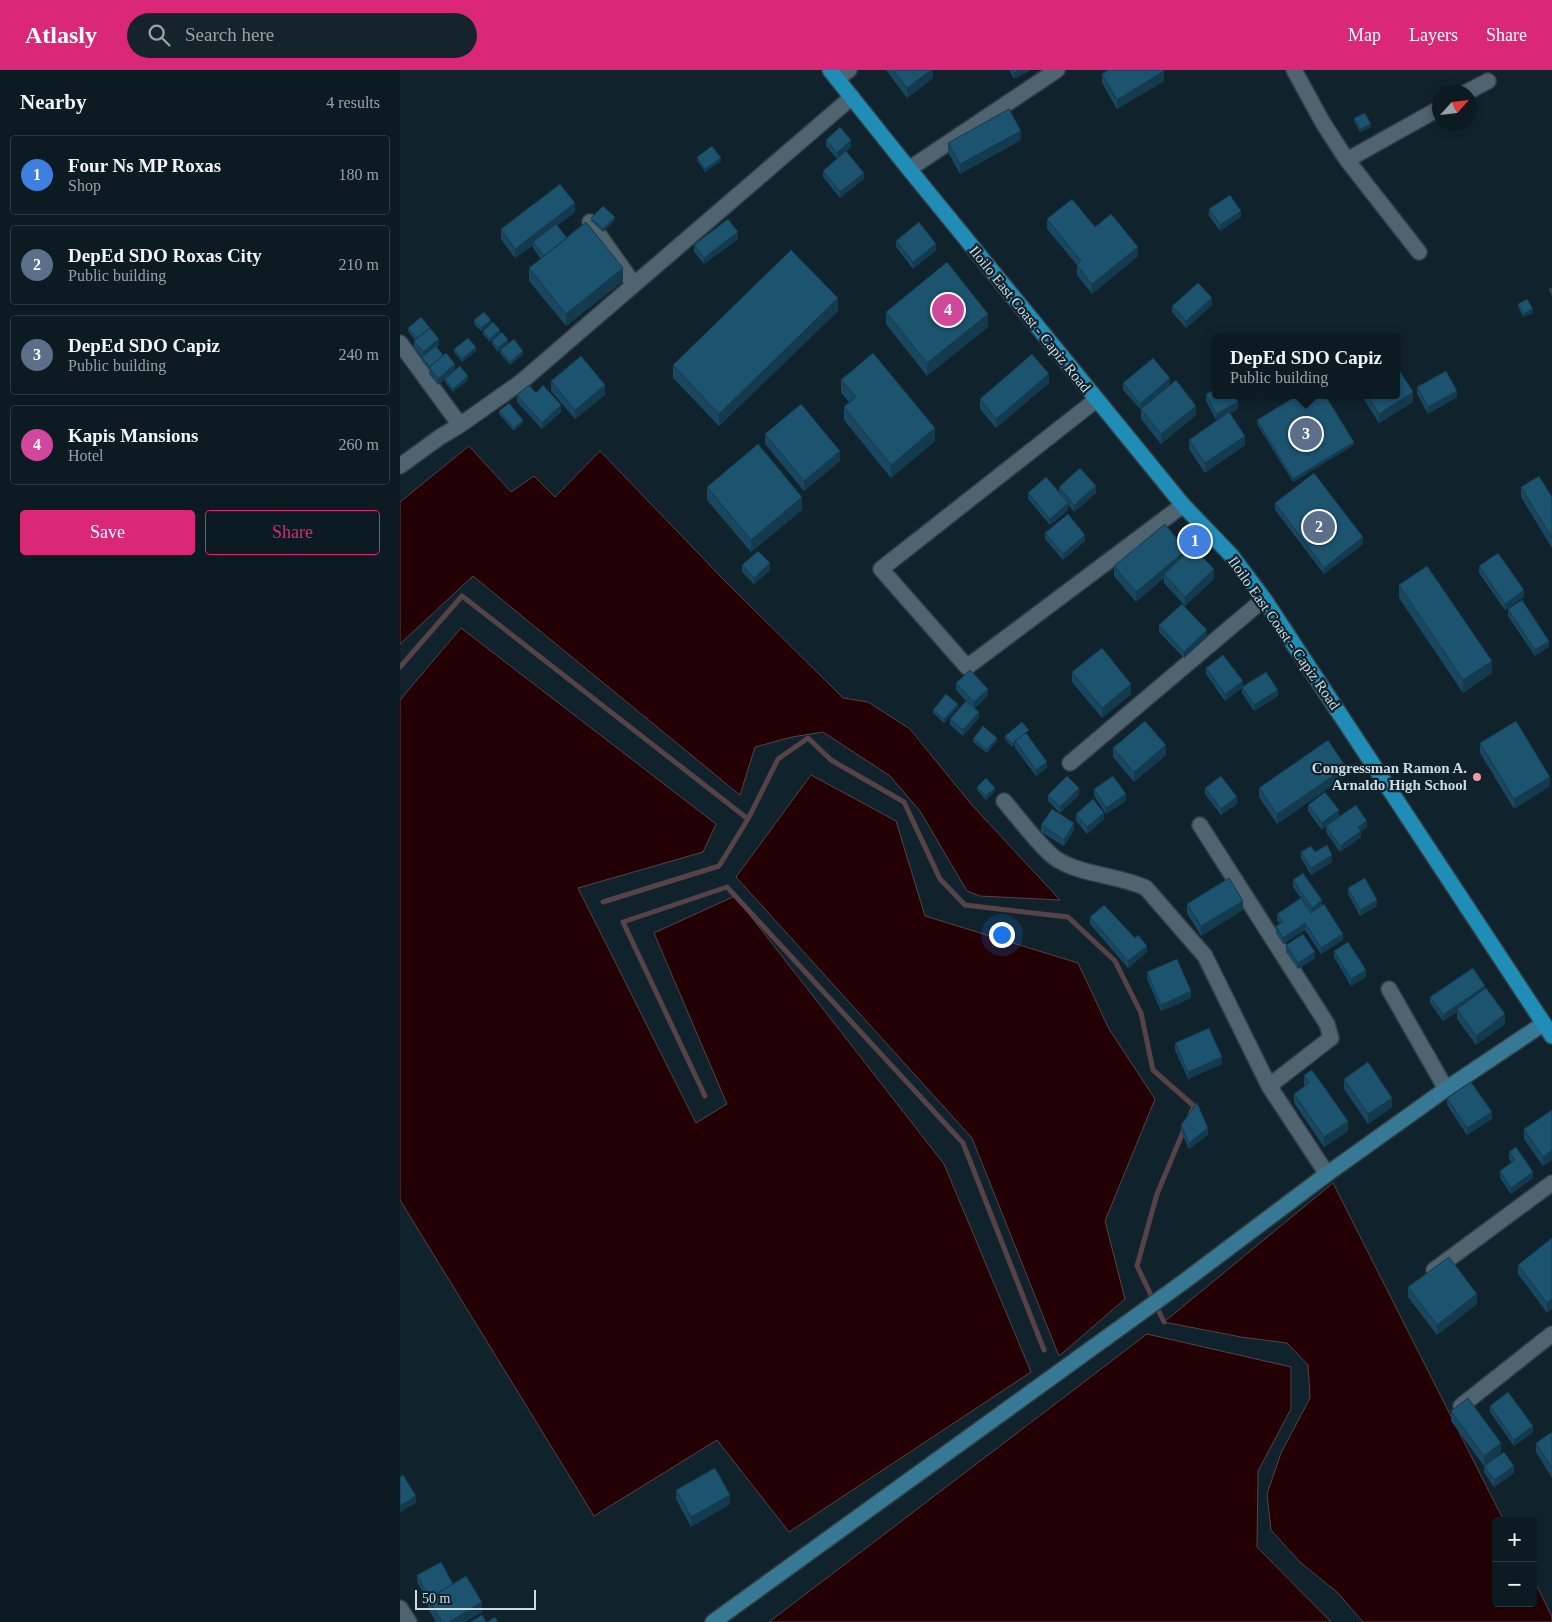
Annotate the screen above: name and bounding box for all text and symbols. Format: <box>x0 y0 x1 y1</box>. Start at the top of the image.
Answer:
search box <box>127 13 477 58</box>
icon: search <box>145 21 173 49</box>
text: Atlasly <box>25 22 97 48</box>
text: Search here <box>185 24 274 45</box>
text: Map <box>1348 25 1381 45</box>
text: Layers <box>1409 25 1458 45</box>
text: Share <box>1486 25 1527 45</box>
north arrow <box>1432 85 1477 130</box>
text: Nearby <box>20 90 87 114</box>
text: 4 results <box>326 94 380 111</box>
text: Four Ns MP Roxas <box>68 155 221 176</box>
text: 1 <box>33 166 41 183</box>
text: 180 m <box>339 166 379 183</box>
text: Shop <box>68 177 101 194</box>
street label: Iloilo East Coast - Capiz Road <box>966 243 1094 395</box>
text: DepEd SDO Roxas City <box>68 245 262 266</box>
text: 2 <box>33 256 41 273</box>
text: 210 m <box>339 256 379 273</box>
text: Public building <box>68 267 166 284</box>
pin: 4 <box>932 291 964 329</box>
popup <box>1212 334 1400 399</box>
text: DepEd SDO Capiz <box>68 335 220 356</box>
text: 3 <box>33 346 41 363</box>
text: 240 m <box>339 346 379 363</box>
text: DepEd SDO Capiz <box>1230 347 1382 368</box>
text: Public building <box>68 357 166 374</box>
text: Public building <box>1230 369 1328 386</box>
pin: 3 <box>1290 415 1322 453</box>
text: Kapis Mansions <box>68 425 198 446</box>
text: 4 <box>33 436 41 453</box>
text: 260 m <box>339 436 379 453</box>
text: Hotel <box>68 447 104 464</box>
pin: 2 <box>1303 508 1335 546</box>
button: Save <box>20 510 195 555</box>
button: Share <box>205 510 380 555</box>
pin: 1 <box>1179 522 1211 560</box>
street label: Iloilo East Coast - Capiz Road <box>1225 554 1343 713</box>
place label: Congressman Ramon A. Arnaldo High School <box>1312 760 1467 793</box>
marker: Congressman Ramon A. Arnaldo High School <box>1471 771 1483 783</box>
your location <box>989 922 1015 948</box>
map controls <box>1492 1517 1537 1607</box>
button: + <box>1492 1517 1537 1562</box>
button: − <box>1492 1562 1537 1607</box>
scale bar <box>415 1587 536 1610</box>
text: 50 m <box>422 1591 450 1606</box>

